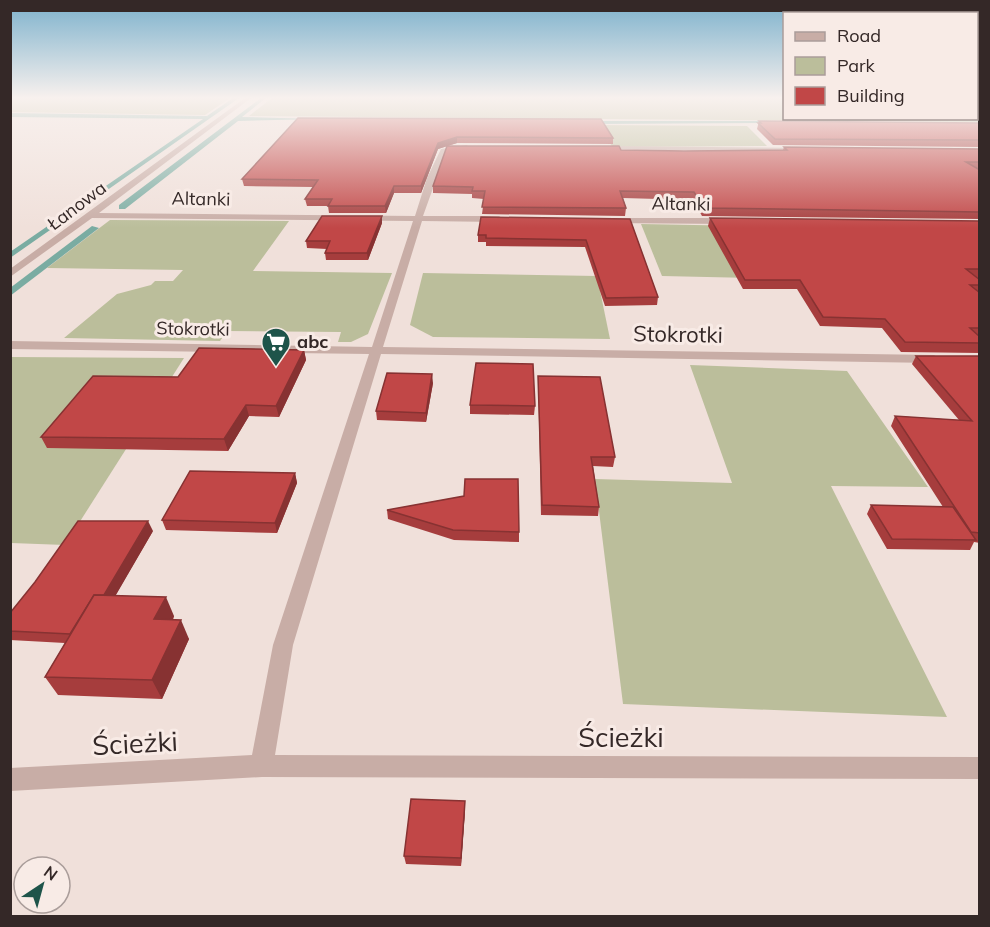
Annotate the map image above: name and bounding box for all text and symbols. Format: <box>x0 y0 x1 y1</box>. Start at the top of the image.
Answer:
legend <box>783 12 978 120</box>
text: Road <box>837 24 881 47</box>
text: Park <box>837 54 876 77</box>
text: Building <box>837 84 905 107</box>
street label: Łanowa <box>42 176 111 236</box>
street label: Altanki <box>171 186 231 211</box>
street label: Altanki <box>651 191 711 216</box>
street label: Stokrotki <box>156 316 230 341</box>
street label: Stokrotki <box>633 319 723 349</box>
supermarket icon: abc <box>260 326 292 368</box>
place label: abc <box>297 330 328 353</box>
street label: Ścieżki <box>578 720 664 754</box>
street label: Ścieżki <box>91 724 179 762</box>
north arrow <box>12 855 72 915</box>
text: N <box>40 861 62 885</box>

